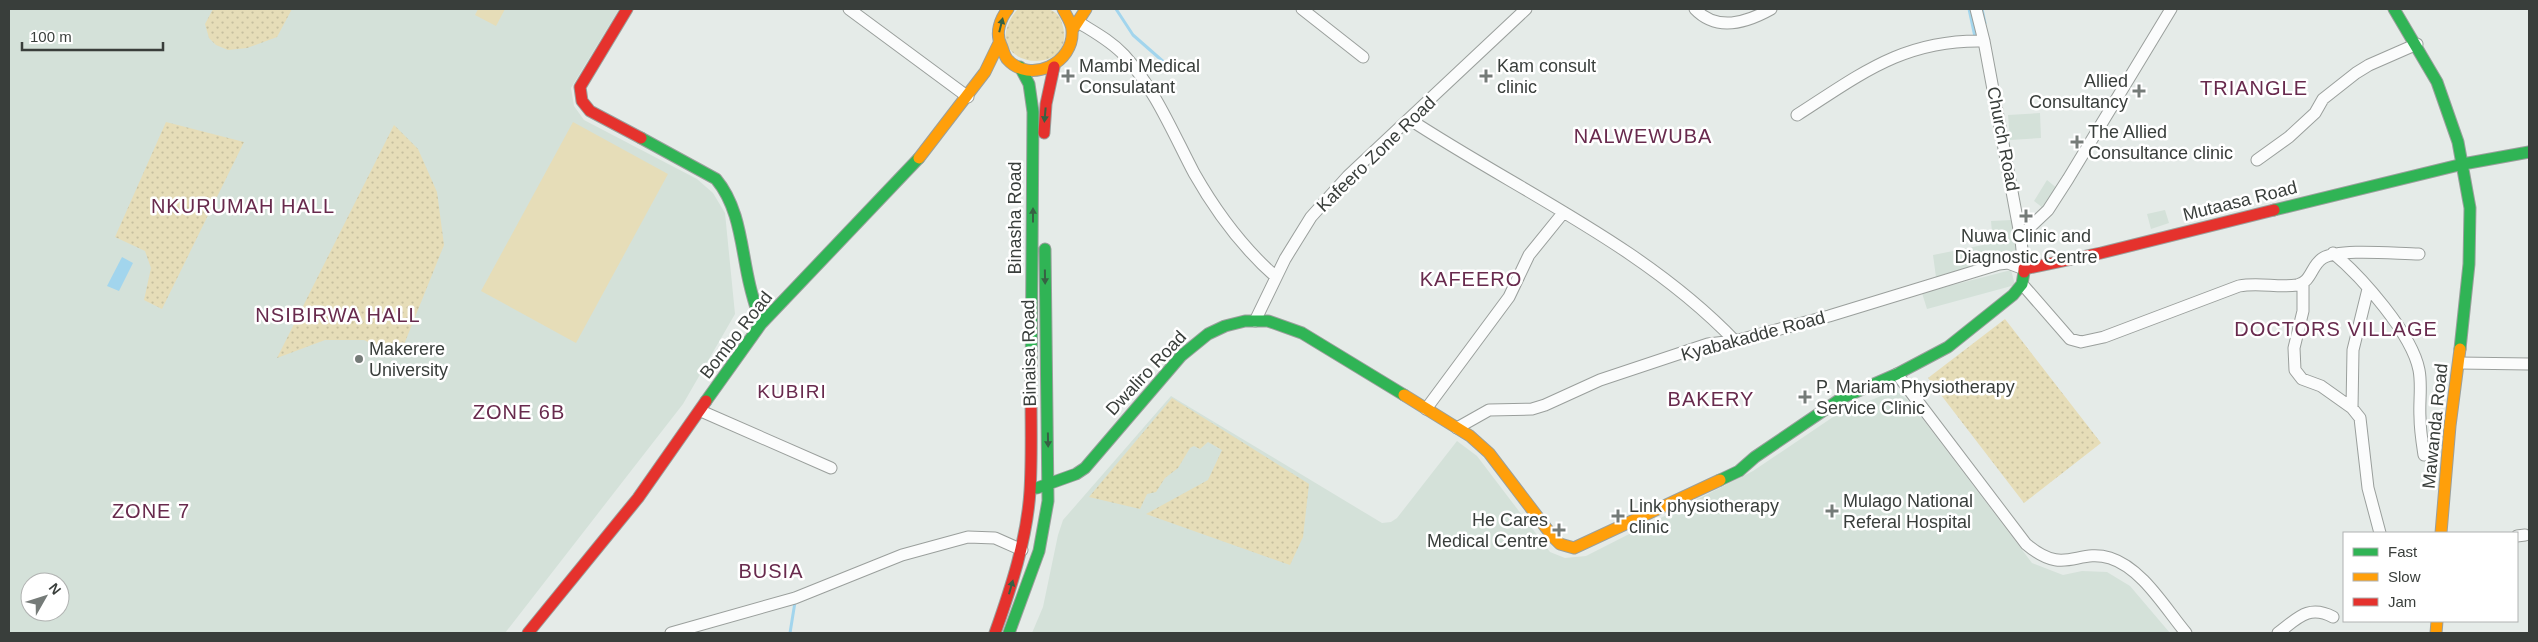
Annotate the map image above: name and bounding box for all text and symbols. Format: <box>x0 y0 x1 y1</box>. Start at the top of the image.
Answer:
one-way arrow <box>997 17 1005 32</box>
scale bar <box>22 20 164 52</box>
text: 100 m <box>30 28 72 45</box>
place label: Mambi Medical Consulatant <box>1079 56 1200 97</box>
place label: Kam consult clinic <box>1497 56 1596 97</box>
marker: Mambi Medical Consulatant <box>1061 69 1075 83</box>
marker: Kam consult clinic <box>1479 69 1493 83</box>
place label: Allied Consultancy <box>2029 71 2128 112</box>
district label: TRIANGLE <box>2200 77 2308 99</box>
marker: Allied Consultancy <box>2132 84 2146 98</box>
street label: Church Road <box>1983 85 2023 193</box>
street label: Kafeero Zone Road <box>1313 92 1439 216</box>
one-way arrow <box>1041 107 1049 123</box>
place label: The Allied Consultance clinic <box>2088 122 2233 163</box>
district label: NALWEWUBA <box>1574 125 1712 147</box>
marker: The Allied Consultance clinic <box>2070 135 2084 149</box>
street label: Binasha Road <box>1005 161 1025 275</box>
street label: Mutaasa Road <box>2181 177 2299 225</box>
district label: NKURUMAH HALL <box>151 195 335 217</box>
one-way arrow <box>1029 207 1037 223</box>
marker: Nuwa Clinic and Diagnostic Centre <box>2019 209 2033 223</box>
place label: Nuwa Clinic and Diagnostic Centre <box>1954 226 2098 267</box>
district label: KAFEERO <box>1420 268 1522 290</box>
one-way arrow <box>1041 269 1049 285</box>
street label: Bombo Road <box>696 287 776 383</box>
street label: Binaisa Road <box>1018 299 1040 407</box>
district label: NSIBIRWA HALL <box>255 304 421 326</box>
street label: Kyabakadde Road <box>1679 307 1827 365</box>
district label: DOCTORS VILLAGE <box>2234 318 2438 340</box>
street label: Dwaliro Road <box>1102 327 1190 419</box>
place label: Makerere University <box>369 339 448 380</box>
marker: Makerere University <box>353 353 365 365</box>
street label: Mawanda Road <box>2418 362 2452 490</box>
place label: P. Mariam Physiotherapy Service Clinic <box>1816 377 2015 418</box>
district label: KUBIRI <box>757 381 827 402</box>
district label: BAKERY <box>1668 388 1754 410</box>
marker: P. Mariam Physiotherapy Service Clinic <box>1798 390 1812 404</box>
district label: ZONE 6B <box>473 401 565 423</box>
one-way arrow <box>1044 432 1052 448</box>
place label: Mulago National Referal Hospital <box>1843 491 1973 532</box>
place label: Link physiotherapy clinic <box>1629 496 1779 537</box>
district label: ZONE 7 <box>112 500 190 522</box>
marker: Mulago National Referal Hospital <box>1825 504 1839 518</box>
marker: Link physiotherapy clinic <box>1611 509 1625 523</box>
place label: He Cares Medical Centre <box>1427 510 1548 551</box>
marker: He Cares Medical Centre <box>1552 523 1566 537</box>
legend <box>2343 532 2518 622</box>
text: Fast <box>2388 543 2418 560</box>
district label: BUSIA <box>738 560 804 582</box>
text: Slow <box>2388 568 2421 585</box>
north arrow <box>20 572 70 622</box>
text: N <box>46 580 65 598</box>
one-way arrow <box>1008 580 1016 595</box>
text: Jam <box>2388 593 2416 610</box>

